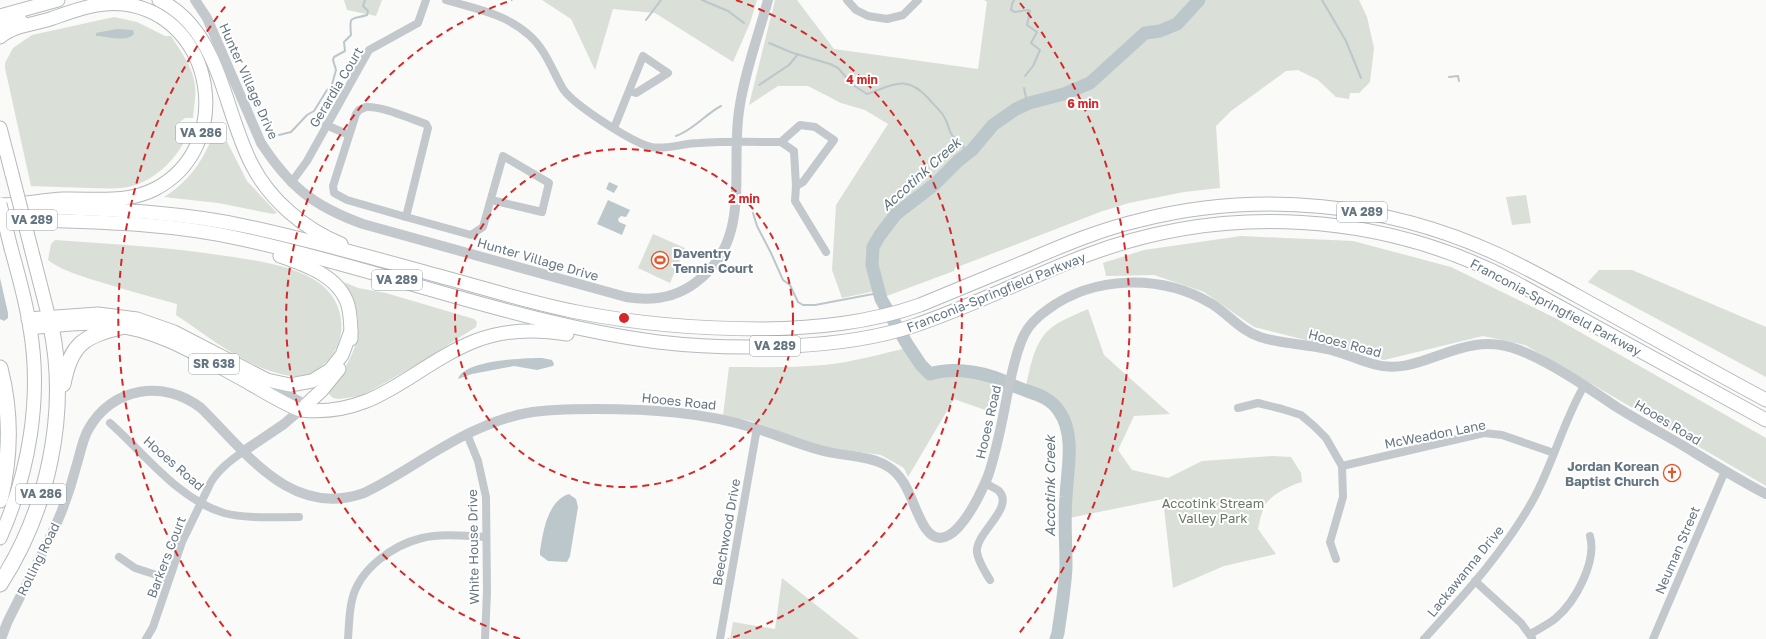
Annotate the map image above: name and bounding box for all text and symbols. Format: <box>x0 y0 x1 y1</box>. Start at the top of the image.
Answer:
street label: Hunter Village Drive <box>216 20 282 142</box>
street label: Gerardia Court <box>306 44 366 130</box>
text: 4 min <box>846 72 878 87</box>
text: 6 min <box>1067 96 1099 111</box>
road number: VA 286 <box>176 123 226 143</box>
water label: Accotink Creek <box>877 132 966 214</box>
text: 2 min <box>728 191 760 206</box>
road number: VA 289 <box>1337 202 1387 222</box>
road number: VA 289 <box>7 210 57 230</box>
street label: Hunter Village Drive <box>475 234 601 284</box>
place label: Daventry Tennis Court <box>673 245 753 276</box>
street label: Franconia-Springfield Parkway <box>904 248 1088 335</box>
sports icon: Daventry Tennis Court <box>650 250 670 270</box>
street label: Franconia-Springfield Parkway <box>1468 255 1645 359</box>
road number: VA 289 <box>372 270 422 290</box>
centre of rings <box>617 311 631 325</box>
street label: Hooes Road <box>1307 326 1383 360</box>
road number: VA 289 <box>750 336 800 356</box>
road number: SR 638 <box>189 354 239 374</box>
street label: Hooes Road <box>972 384 1004 460</box>
street label: Hooes Road <box>641 389 717 413</box>
street label: Hooes Road <box>1632 396 1704 448</box>
street label: McWeadon Lane <box>1383 416 1487 452</box>
street label: Hooes Road <box>140 432 208 494</box>
water label: Accotink Creek <box>1041 433 1058 537</box>
place label: Jordan Korean Baptist Church <box>1565 458 1659 489</box>
church icon: Jordan Korean Baptist Church <box>1662 463 1682 483</box>
street label: Beechwood Drive <box>709 477 743 587</box>
road number: VA 286 <box>16 484 66 504</box>
street label: White House Drive <box>464 489 482 605</box>
park label: Accotink Stream Valley Park <box>1162 495 1264 526</box>
street label: Neuman Street <box>1651 504 1703 596</box>
street label: Barkers Court <box>143 514 189 600</box>
street label: Rolling Road <box>13 520 63 598</box>
street label: Lackawanna Drive <box>1423 522 1507 620</box>

